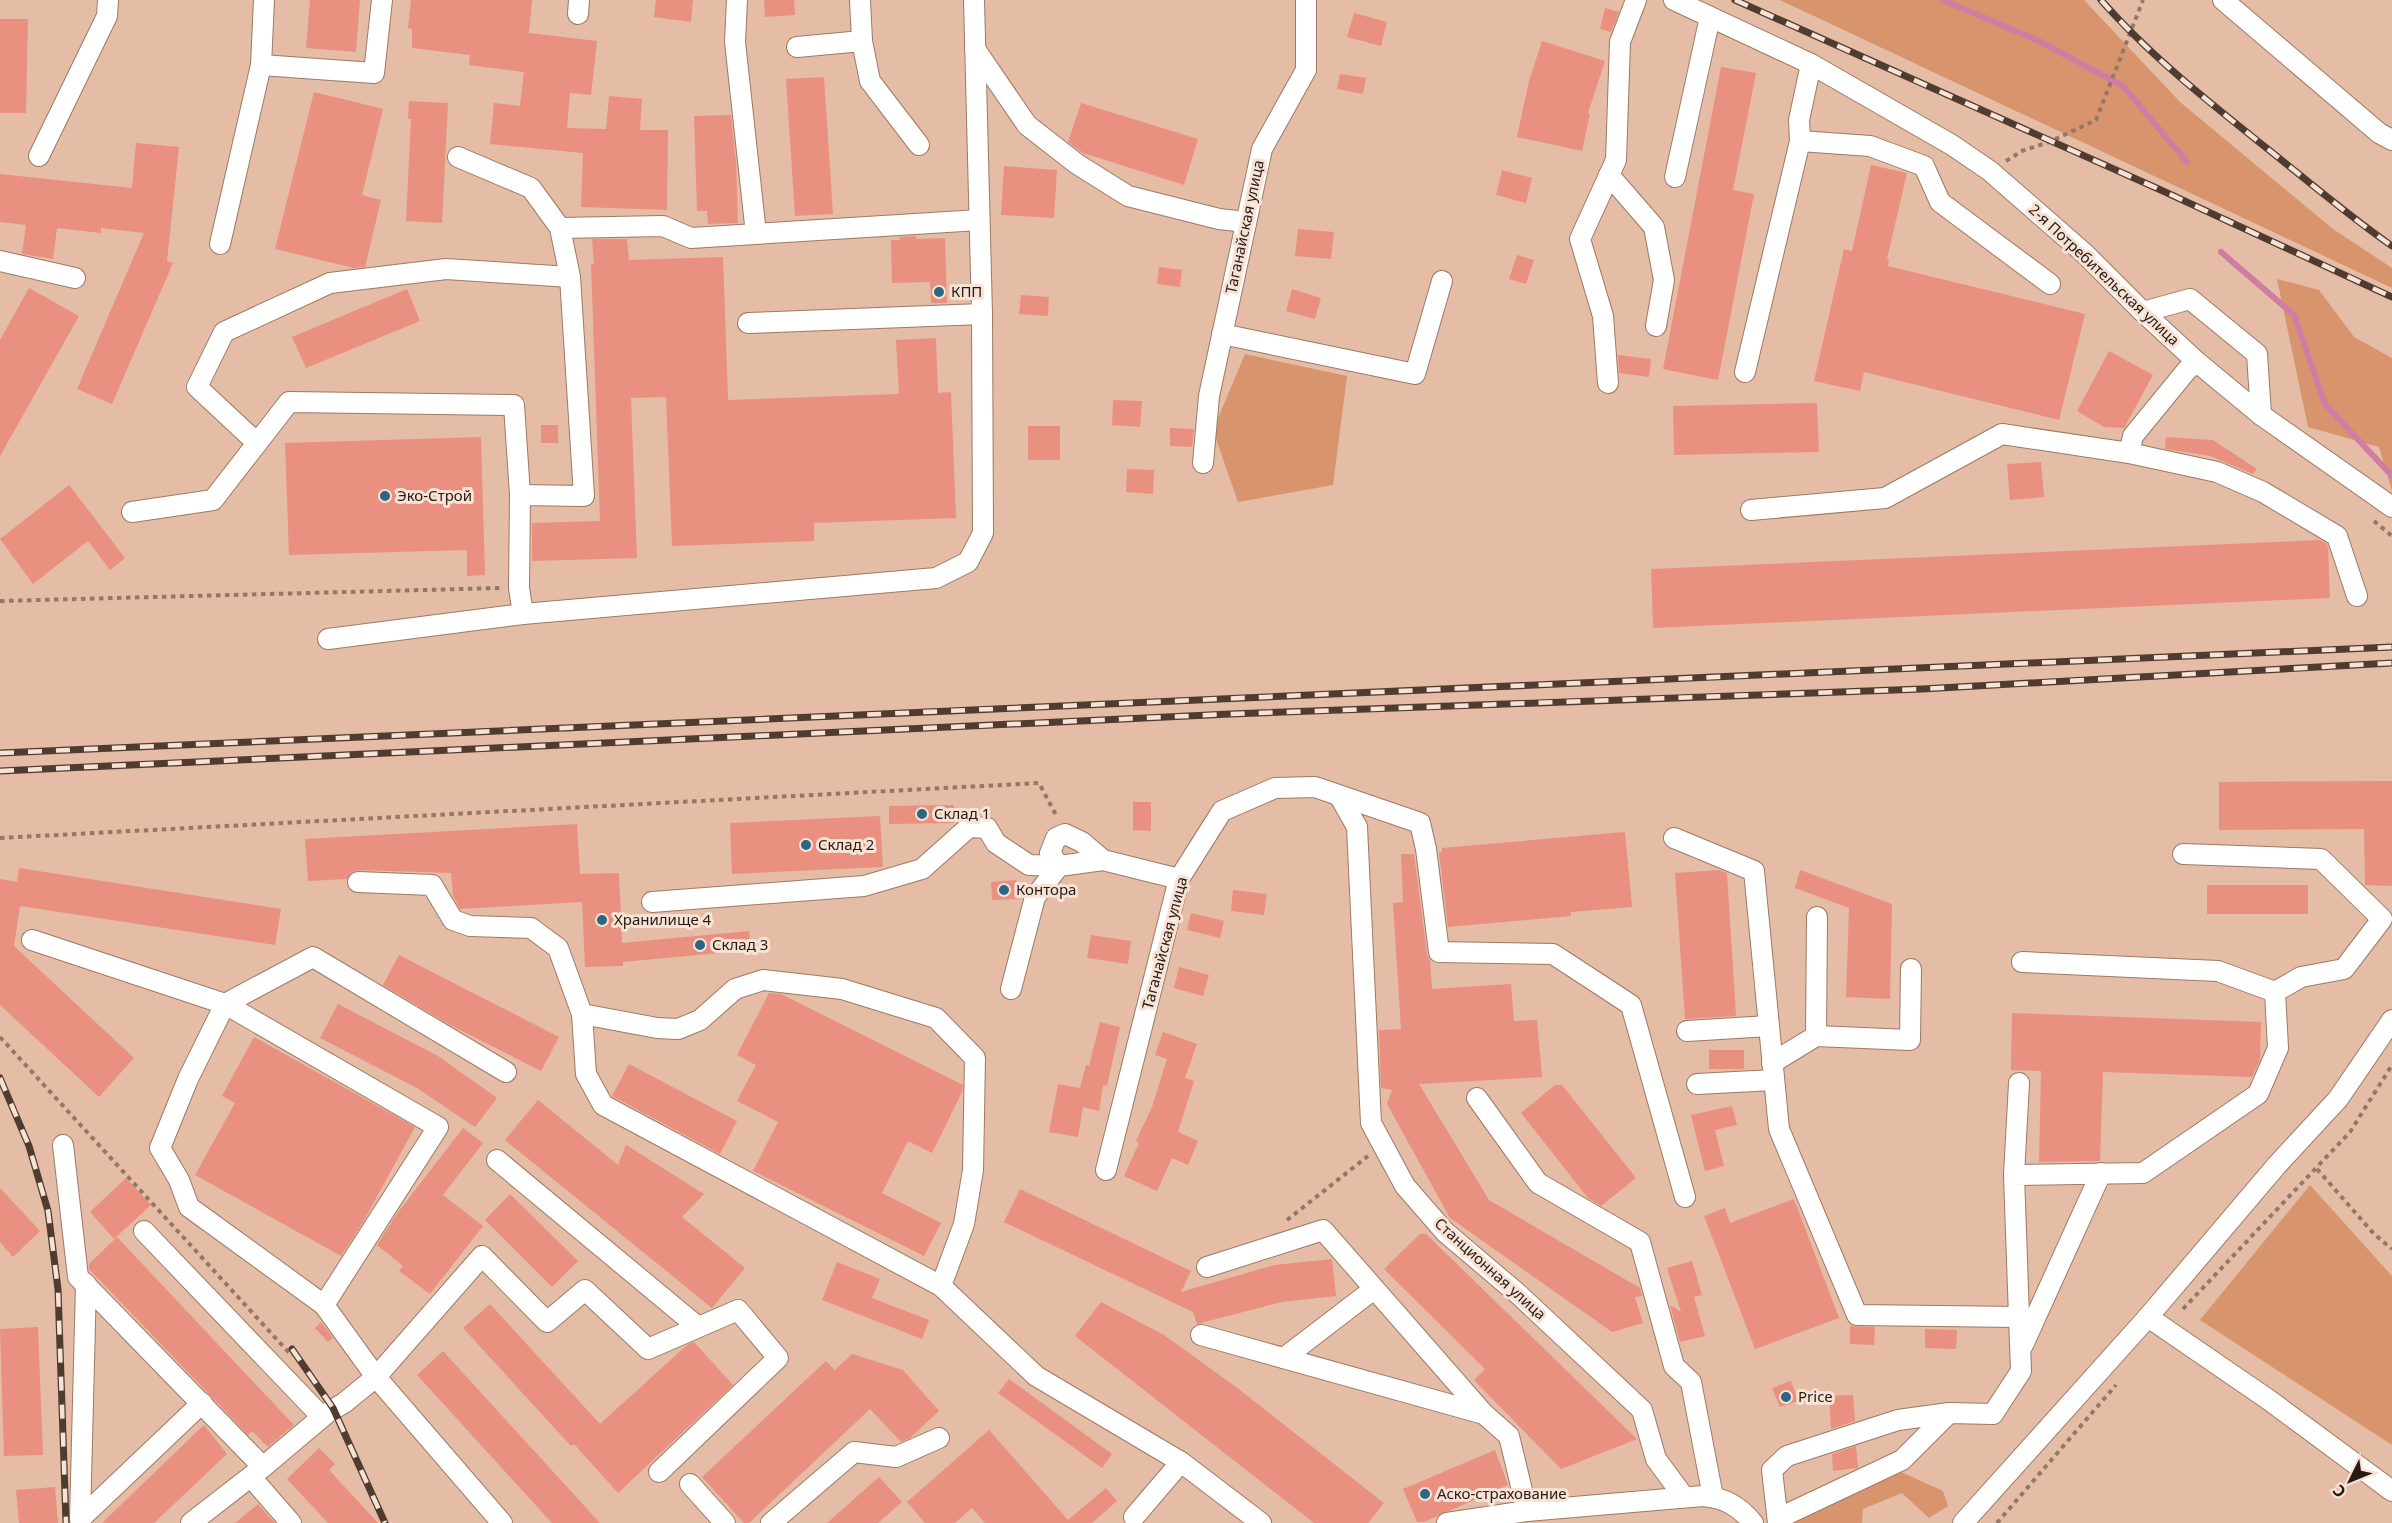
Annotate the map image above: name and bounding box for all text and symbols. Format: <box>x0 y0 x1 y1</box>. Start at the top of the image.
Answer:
street label: Таганайская улица <box>1220 158 1268 296</box>
street label: 2-я Потребительская улица <box>2025 199 2184 349</box>
place label: КПП <box>951 281 982 301</box>
marker: КПП <box>932 285 946 299</box>
place label: Эко-Строй <box>397 485 472 505</box>
marker: Эко-Строй <box>378 489 392 503</box>
place label: Склад 1 <box>934 803 990 823</box>
marker: Склад 1 <box>915 807 929 821</box>
place label: Склад 2 <box>818 834 874 854</box>
marker: Склад 2 <box>799 838 813 852</box>
street label: Таганайская улица <box>1137 874 1191 1011</box>
place label: Контора <box>1016 879 1076 899</box>
marker: Контора <box>997 883 1011 897</box>
place label: Хранилище 4 <box>614 909 712 929</box>
marker: Хранилище 4 <box>595 913 609 927</box>
place label: Склад 3 <box>712 934 768 954</box>
marker: Склад 3 <box>693 938 707 952</box>
street label: Станционная улица <box>1431 1213 1551 1324</box>
place label: Price <box>1798 1386 1833 1406</box>
marker: Price <box>1779 1390 1793 1404</box>
north arrow <box>2320 1451 2380 1511</box>
text: С <box>2327 1480 2351 1503</box>
place label: Аско-страхование <box>1437 1483 1567 1503</box>
marker: Аско-страхование <box>1418 1487 1432 1501</box>

